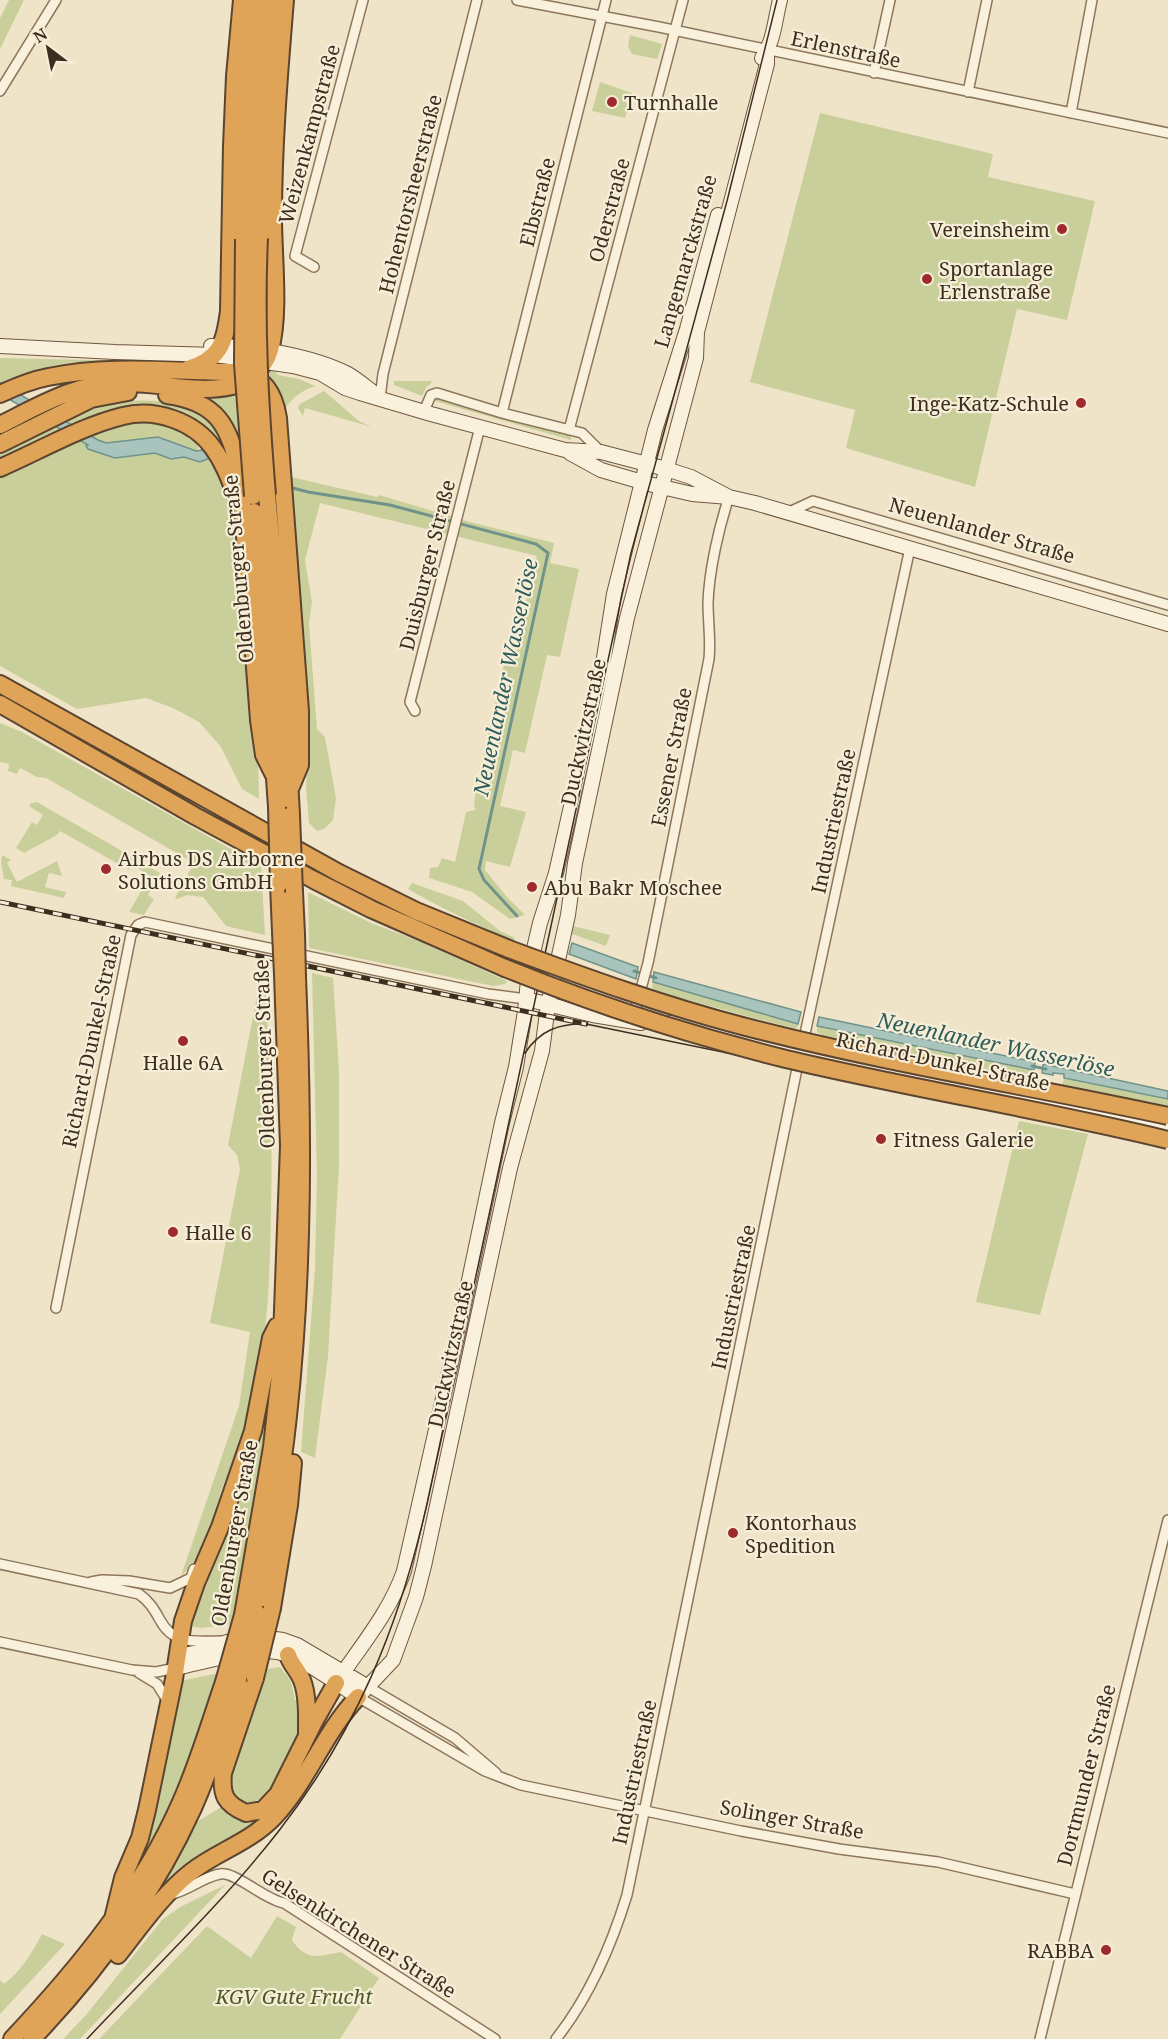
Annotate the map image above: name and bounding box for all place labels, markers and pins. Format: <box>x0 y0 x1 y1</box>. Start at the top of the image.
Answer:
place label: Turnhalle <box>624 89 718 116</box>
marker: Turnhalle <box>605 95 619 109</box>
place label: Vereinsheim <box>930 216 1050 243</box>
marker: Vereinsheim <box>1055 222 1069 236</box>
place label: Sportanlage Erlenstraße <box>939 255 1053 305</box>
marker: Sportanlage Erlenstraße <box>920 272 934 286</box>
place label: Inge-Katz-Schule <box>909 390 1069 417</box>
marker: Inge-Katz-Schule <box>1074 396 1088 410</box>
place label: Airbus DS Airborne Solutions GmbH <box>118 845 305 895</box>
marker: Airbus DS Airborne Solutions GmbH <box>99 862 113 876</box>
place label: Abu Bakr Moschee <box>544 874 722 901</box>
marker: Abu Bakr Moschee <box>525 880 539 894</box>
marker: Halle 6A <box>176 1034 190 1048</box>
place label: Halle 6A <box>143 1049 224 1076</box>
place label: Fitness Galerie <box>893 1126 1034 1153</box>
marker: Fitness Galerie <box>874 1132 888 1146</box>
place label: Halle 6 <box>185 1219 252 1246</box>
marker: Halle 6 <box>166 1225 180 1239</box>
place label: Kontorhaus Spedition <box>745 1509 857 1559</box>
marker: Kontorhaus Spedition <box>726 1526 740 1540</box>
place label: RABBA <box>1027 1937 1095 1964</box>
marker: RABBA <box>1099 1943 1113 1957</box>

